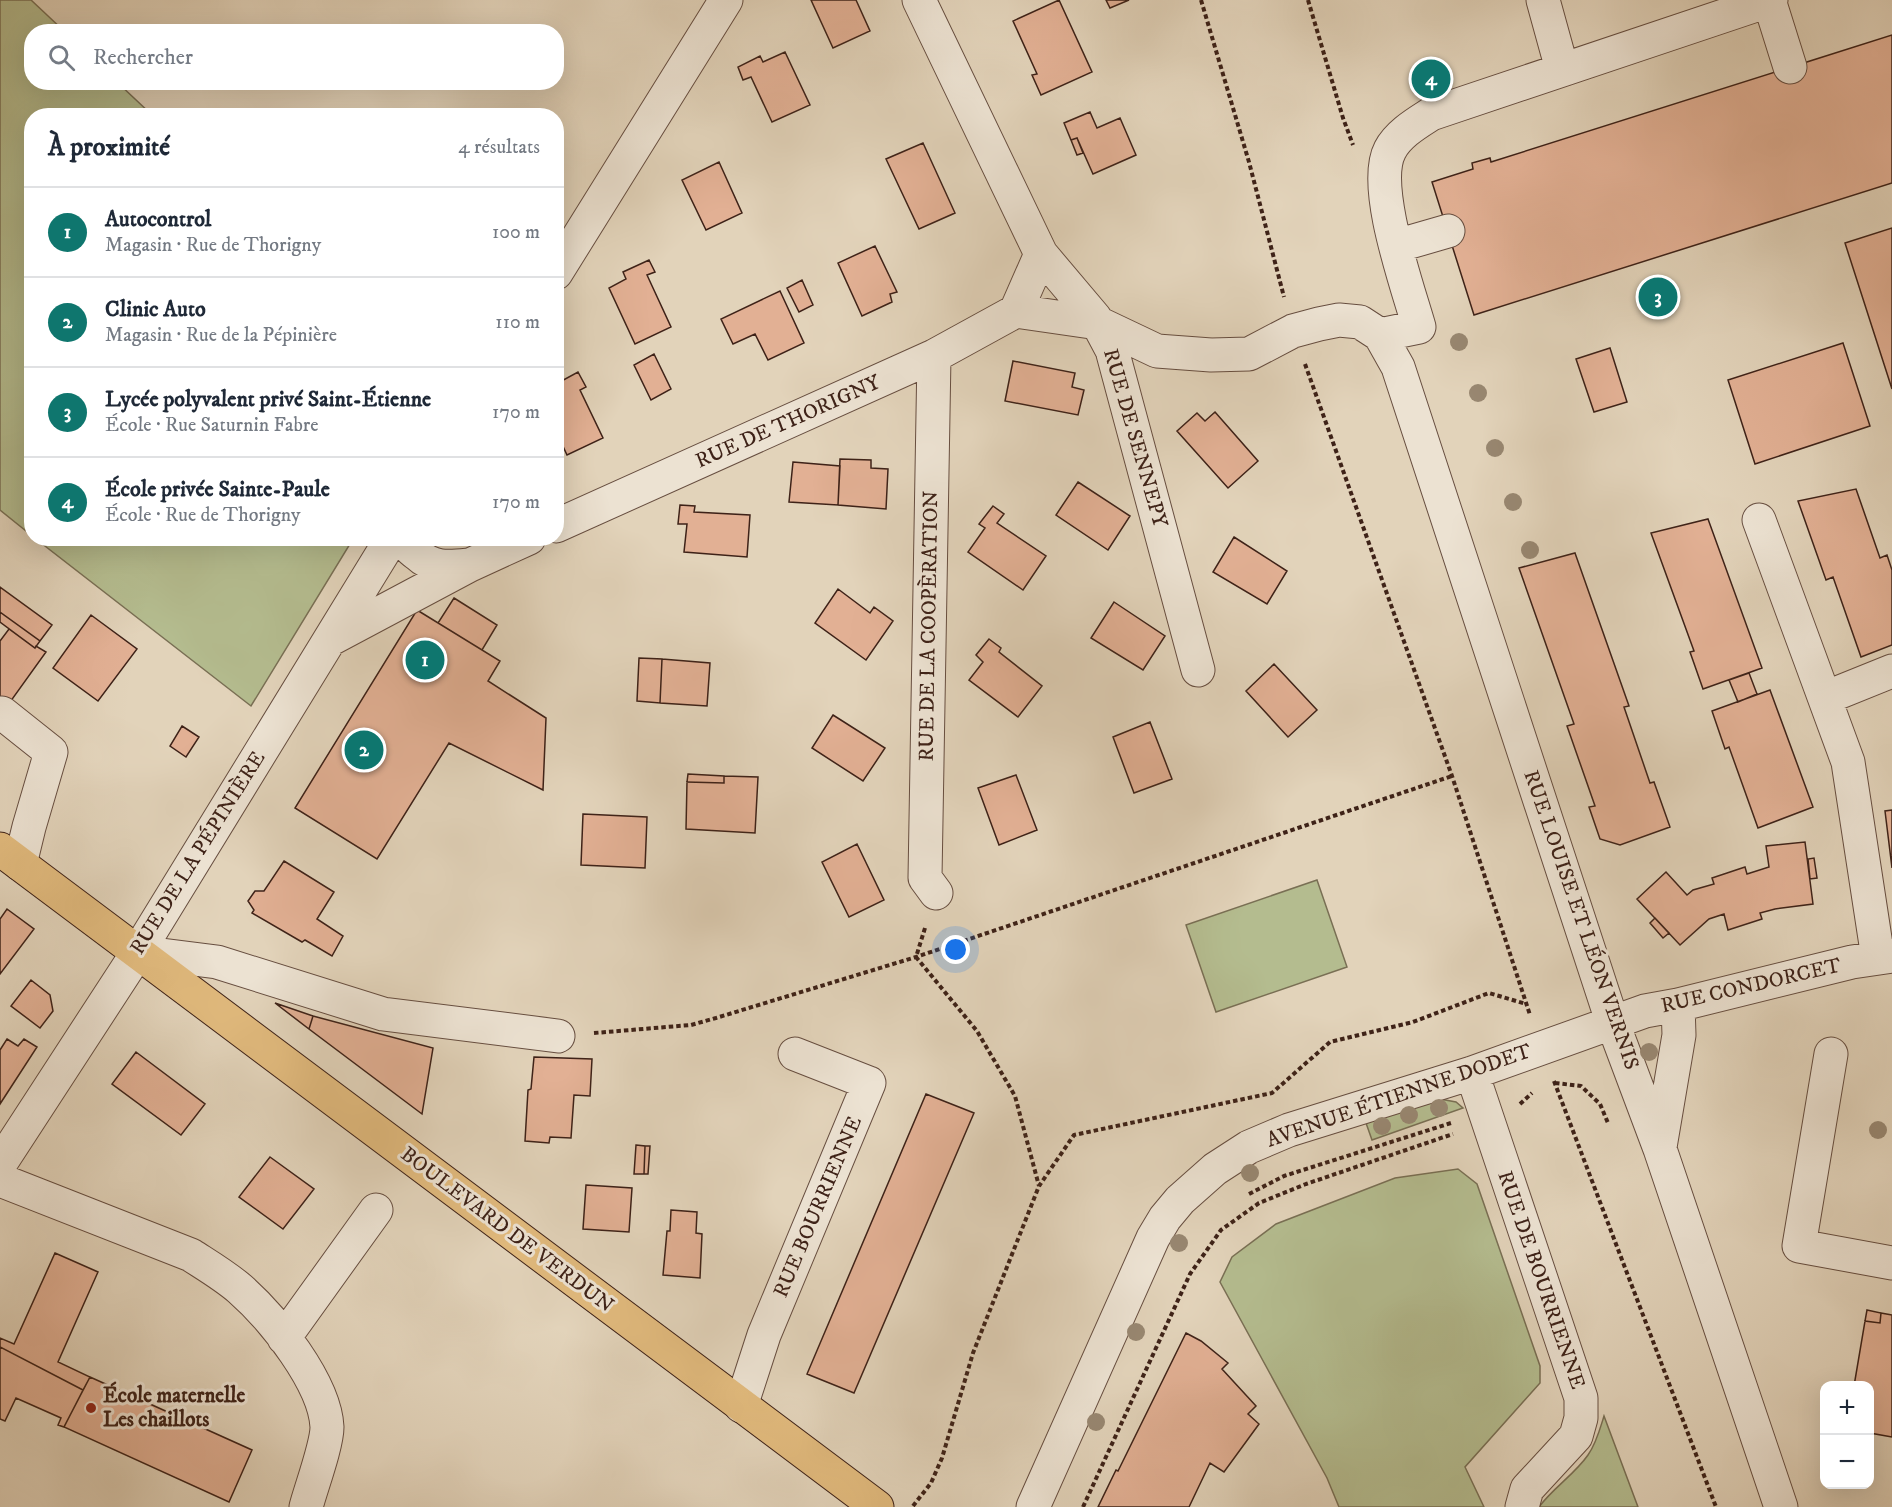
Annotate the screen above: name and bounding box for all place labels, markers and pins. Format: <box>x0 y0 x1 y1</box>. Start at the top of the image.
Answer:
pin: 4 <box>1412 56 1450 101</box>
pin: 3 <box>1638 274 1678 320</box>
pin: 1 <box>406 638 444 682</box>
pin: 2 <box>344 728 384 772</box>
place label: École maternelle Les chaillots <box>103 1381 246 1433</box>
marker: École maternelle Les chaillots <box>84 1401 98 1415</box>

